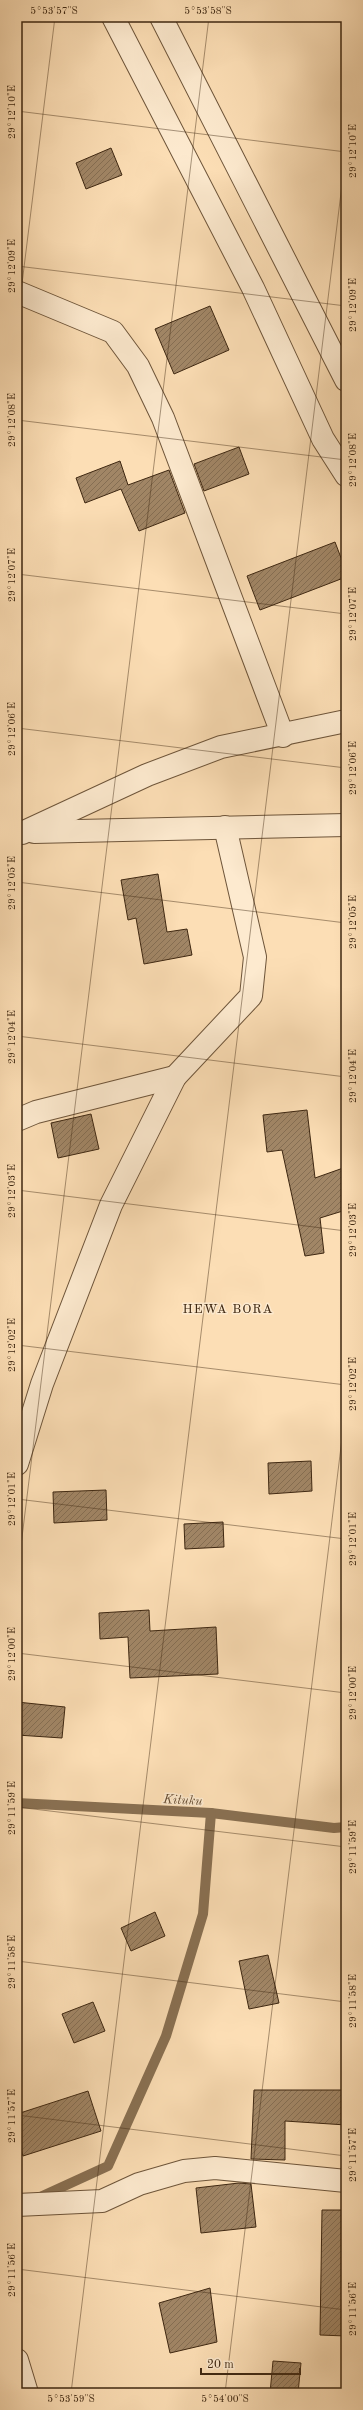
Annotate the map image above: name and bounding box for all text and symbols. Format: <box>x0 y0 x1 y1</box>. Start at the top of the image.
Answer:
text: 5°53'57"S <box>30 6 78 16</box>
text: 5°53'58"S <box>184 6 232 16</box>
text: 29°12'10"E <box>7 85 17 139</box>
text: 29°12'10"E <box>348 124 358 178</box>
text: 29°12'09"E <box>7 239 17 293</box>
text: 29°12'09"E <box>348 278 358 332</box>
text: 29°12'08"E <box>7 393 17 447</box>
text: 29°12'08"E <box>348 433 358 487</box>
text: 29°12'07"E <box>7 548 17 602</box>
text: 29°12'07"E <box>348 587 358 641</box>
text: 29°12'06"E <box>7 702 17 756</box>
text: 29°12'06"E <box>348 741 358 795</box>
text: 29°12'05"E <box>7 856 17 910</box>
text: 29°12'05"E <box>348 895 358 949</box>
text: 29°12'04"E <box>7 1010 17 1064</box>
text: 29°12'04"E <box>348 1049 358 1103</box>
text: 29°12'03"E <box>7 1164 17 1218</box>
text: 29°12'03"E <box>348 1203 358 1257</box>
district label: HEWA BORA <box>182 1303 274 1316</box>
text: 29°12'02"E <box>7 1318 17 1372</box>
text: 29°12'02"E <box>348 1357 358 1411</box>
text: 29°12'01"E <box>7 1472 17 1526</box>
text: 29°12'01"E <box>348 1512 358 1566</box>
text: 29°12'00"E <box>7 1627 17 1681</box>
text: 29°12'00"E <box>348 1666 358 1720</box>
text: 29°11'59"E <box>7 1781 17 1835</box>
water label: Kituku <box>162 1793 204 1808</box>
text: 29°11'59"E <box>348 1820 358 1874</box>
text: 29°11'58"E <box>7 1935 17 1989</box>
text: 29°11'58"E <box>348 1974 358 2028</box>
text: 29°11'57"E <box>7 2089 17 2143</box>
text: 29°11'57"E <box>348 2128 358 2182</box>
text: 29°11'56"E <box>7 2243 17 2297</box>
text: 29°11'56"E <box>348 2282 358 2336</box>
scale bar <box>201 2350 300 2376</box>
text: 20 m <box>207 2359 234 2371</box>
text: 5°53'59"S <box>47 2394 95 2404</box>
text: 5°54'00"S <box>201 2394 249 2404</box>

